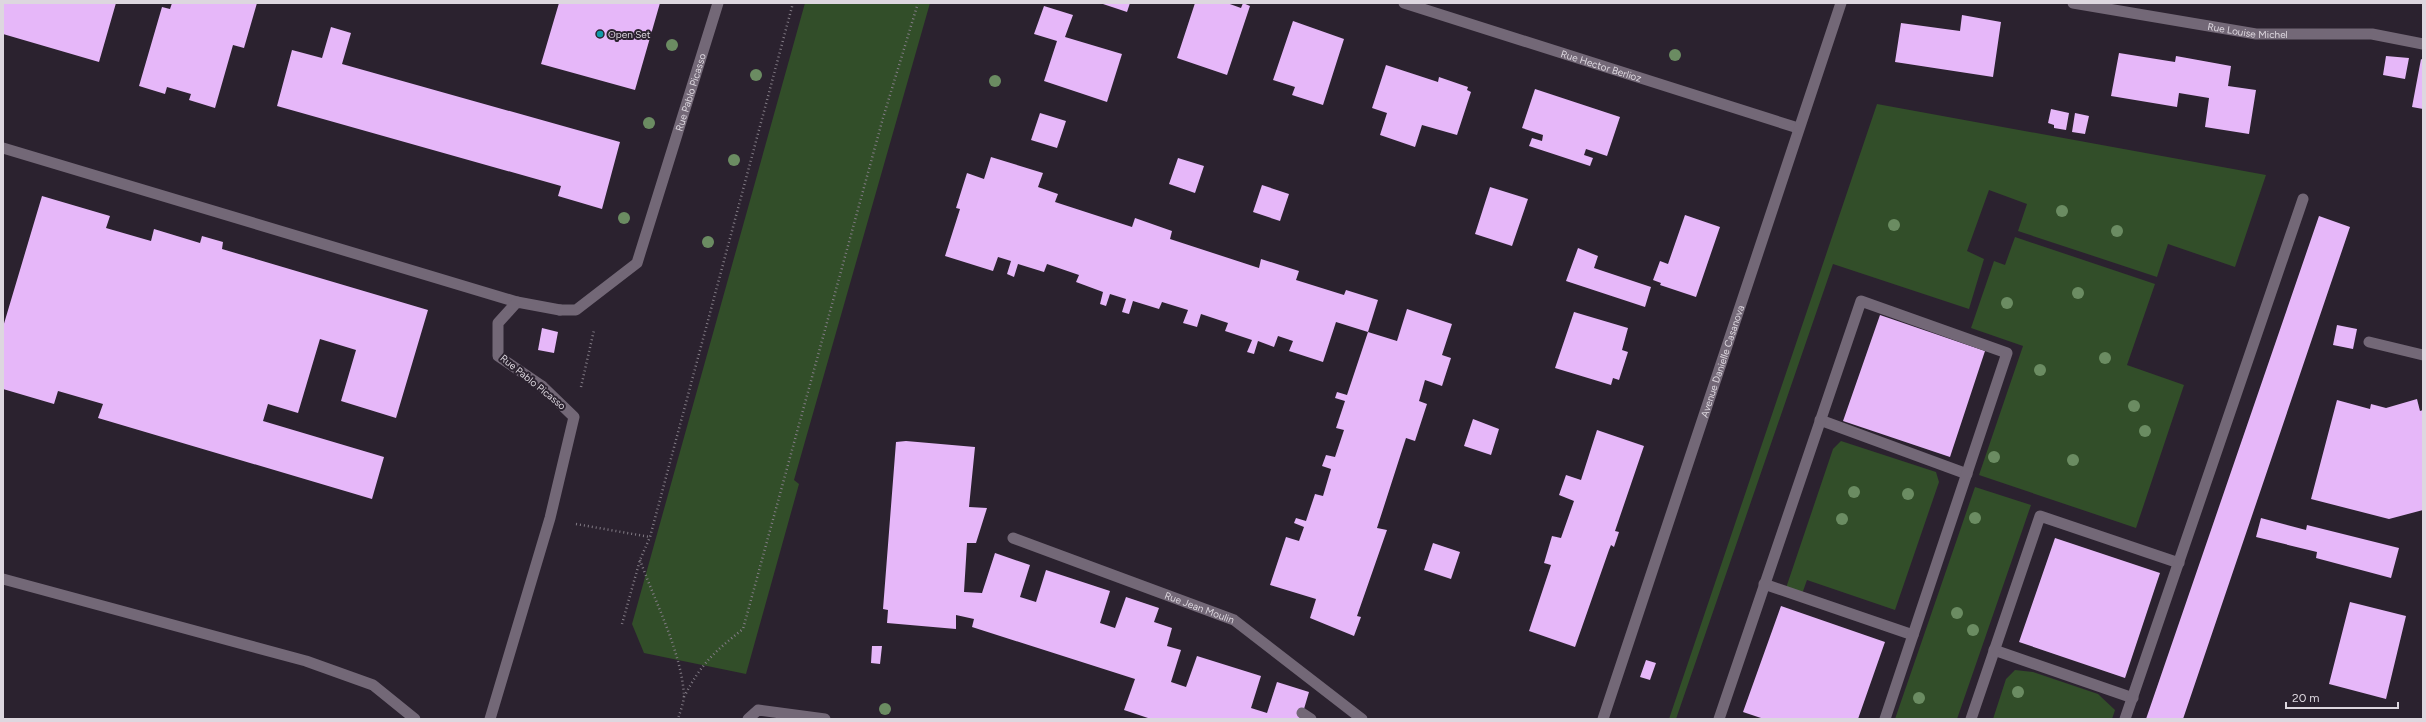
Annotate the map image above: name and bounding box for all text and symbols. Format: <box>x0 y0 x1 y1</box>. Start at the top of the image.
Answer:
street label: Rue Louise Michel <box>2207 19 2288 41</box>
place label: Open Set <box>608 28 651 41</box>
marker: Open Set <box>595 29 605 39</box>
street label: Rue Hector Berlioz <box>1559 47 1643 85</box>
street label: Rue Pablo Picasso <box>672 51 709 133</box>
street label: Avenue Danielle Casanova <box>1697 303 1747 419</box>
street label: Rue Pablo Picasso <box>498 352 569 413</box>
street label: Rue Jean Moulin <box>1163 588 1237 626</box>
scale bar <box>2286 684 2398 710</box>
text: 20 m <box>2292 691 2320 705</box>

